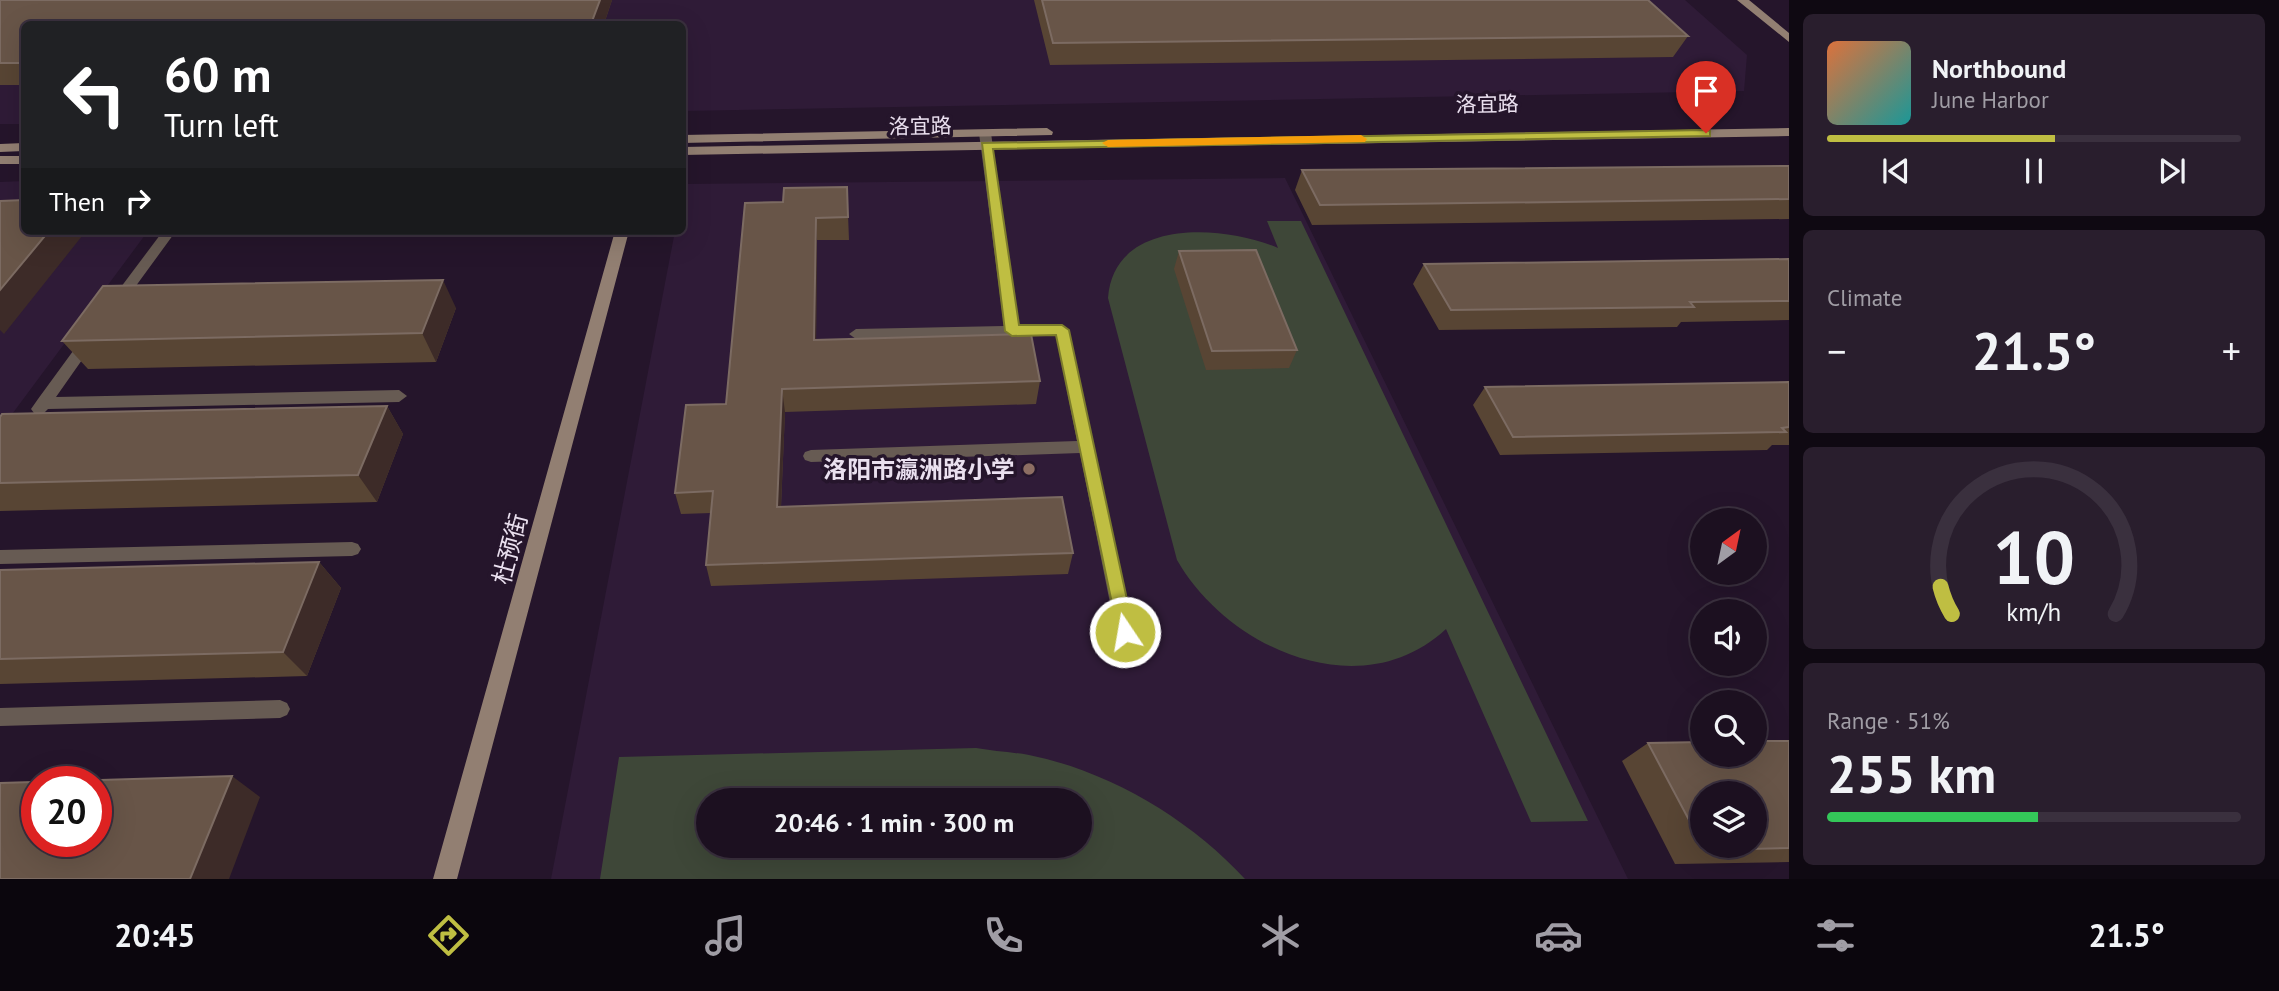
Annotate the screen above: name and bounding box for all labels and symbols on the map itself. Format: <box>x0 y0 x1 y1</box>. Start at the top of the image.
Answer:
pin <box>1676 61 1736 133</box>
street label: 洛宜路 <box>1455 90 1519 118</box>
street label: 洛宜路 <box>888 112 952 140</box>
place label: 洛阳市瀛洲路小学 <box>823 454 1015 485</box>
marker: 洛阳市瀛洲路小学 <box>1021 461 1037 477</box>
north arrow <box>1690 508 1768 584</box>
street label: 杜预街 <box>486 510 534 588</box>
position arrow <box>1088 595 1162 669</box>
speed limit sign: 20 <box>21 766 112 857</box>

